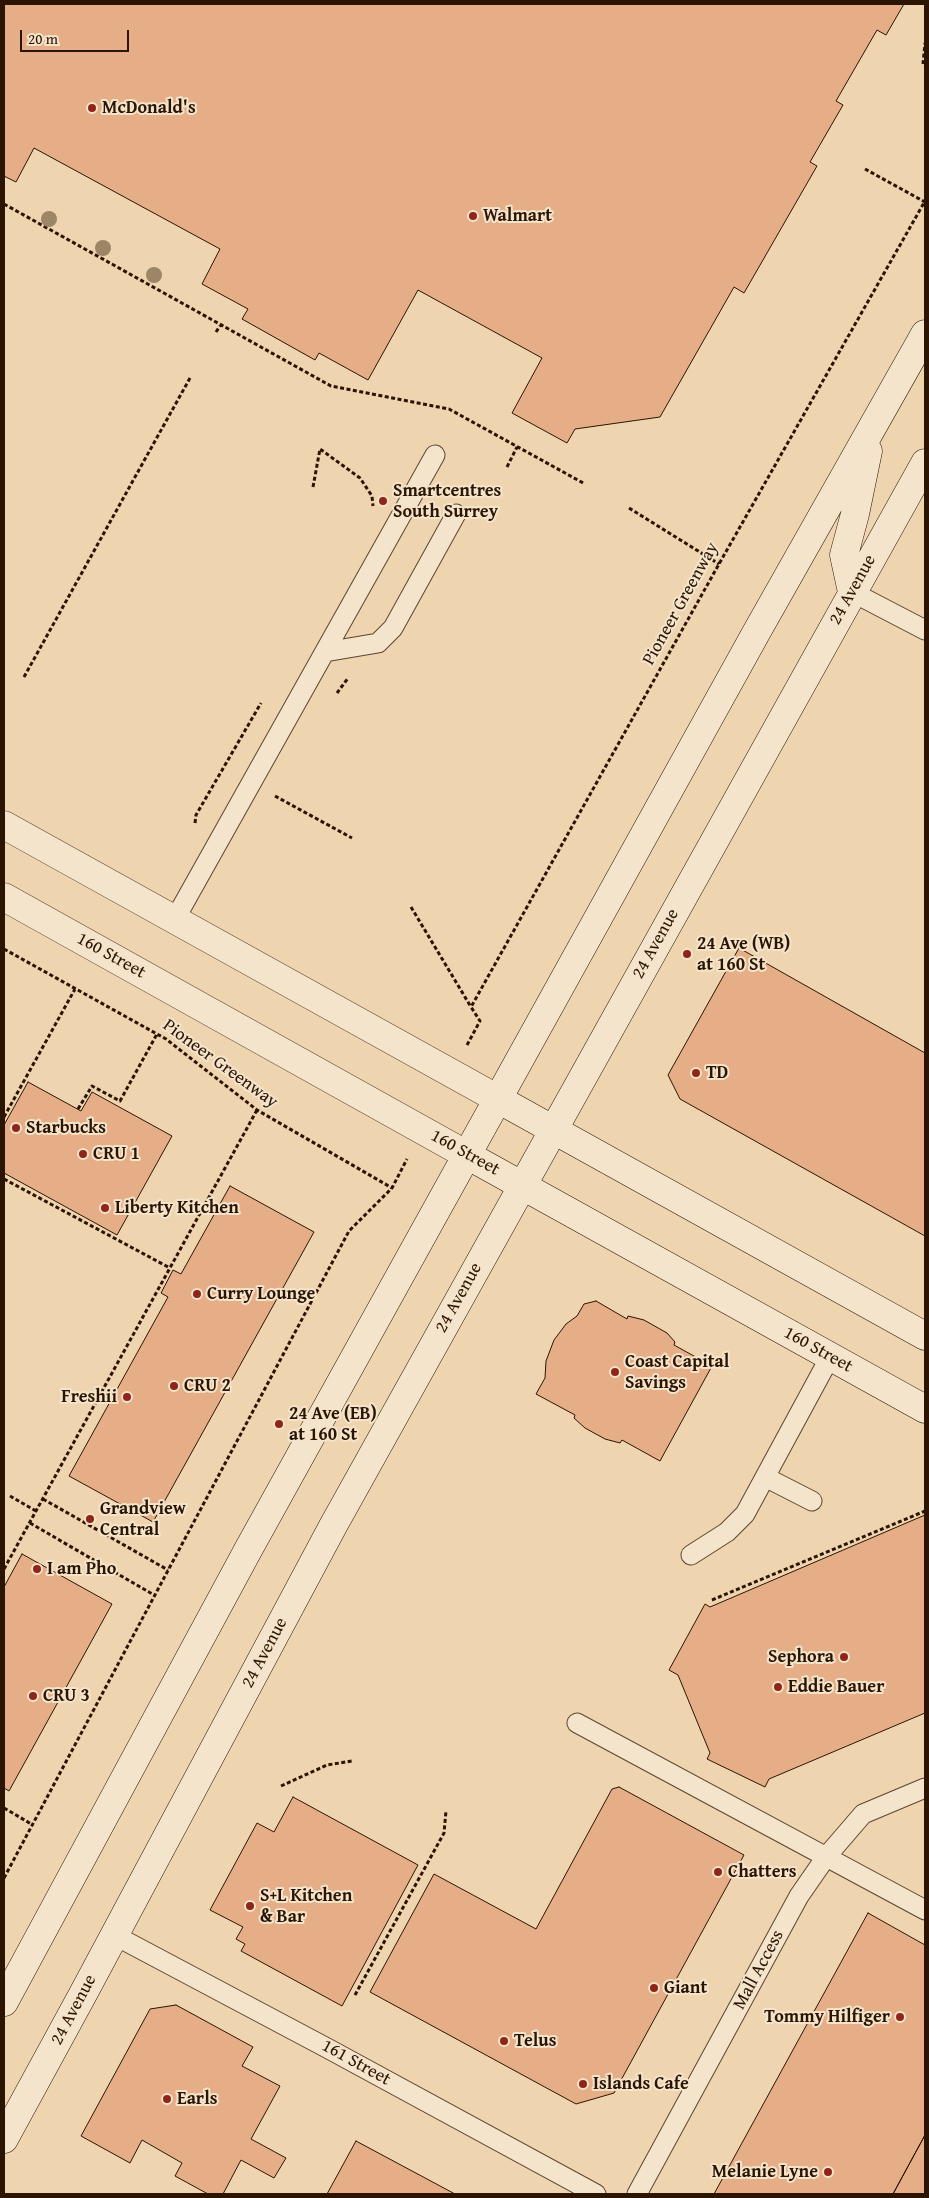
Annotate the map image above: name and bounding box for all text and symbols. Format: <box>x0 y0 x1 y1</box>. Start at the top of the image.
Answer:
scale bar <box>22 20 131 52</box>
text: 20 m <box>28 28 58 49</box>
place label: McDonald's <box>102 97 196 119</box>
marker: McDonald's <box>86 102 98 114</box>
place label: Walmart <box>483 205 552 227</box>
marker: Walmart <box>467 210 479 222</box>
place label: Smartcentres South Surrey <box>393 480 501 522</box>
marker: Smartcentres South Surrey <box>377 495 389 507</box>
street label: Pioneer Greenway <box>638 539 724 669</box>
street label: 24 Avenue <box>825 551 881 629</box>
street label: 24 Avenue <box>628 905 684 983</box>
street label: 160 Street <box>73 928 149 984</box>
place label: 24 Ave (WB) at 160 St <box>697 933 790 976</box>
marker: 24 Ave (WB) at 160 St <box>681 948 693 960</box>
street label: Pioneer Greenway <box>158 1015 282 1113</box>
place label: TD <box>706 1062 728 1084</box>
marker: TD <box>690 1067 702 1079</box>
place label: Starbucks <box>26 1117 106 1139</box>
marker: Starbucks <box>10 1122 22 1134</box>
street label: 160 Street <box>427 1125 503 1181</box>
place label: CRU 1 <box>93 1143 140 1165</box>
marker: CRU 1 <box>77 1148 89 1160</box>
place label: Liberty Kitchen <box>115 1197 239 1219</box>
marker: Liberty Kitchen <box>99 1202 111 1214</box>
street label: 24 Avenue <box>431 1259 487 1337</box>
place label: Curry Lounge <box>207 1283 315 1305</box>
marker: Curry Lounge <box>191 1288 203 1300</box>
street label: 160 Street <box>780 1322 856 1378</box>
place label: Coast Capital Savings <box>625 1351 729 1394</box>
marker: Coast Capital Savings <box>609 1366 621 1378</box>
place label: CRU 2 <box>184 1375 231 1397</box>
marker: CRU 2 <box>168 1380 180 1392</box>
place label: Freshii <box>61 1386 117 1408</box>
marker: Freshii <box>121 1391 133 1403</box>
place label: 24 Ave (EB) at 160 St <box>289 1403 377 1446</box>
marker: 24 Ave (EB) at 160 St <box>273 1418 285 1430</box>
place label: Grandview Central <box>100 1498 186 1540</box>
marker: Grandview Central <box>84 1513 96 1525</box>
place label: I am Pho <box>47 1558 116 1580</box>
marker: I am Pho <box>31 1563 43 1575</box>
street label: 24 Avenue <box>237 1614 293 1692</box>
place label: Sephora <box>768 1646 834 1668</box>
marker: Sephora <box>838 1651 850 1663</box>
place label: Eddie Bauer <box>788 1676 884 1698</box>
marker: Eddie Bauer <box>772 1681 784 1693</box>
place label: CRU 3 <box>43 1685 90 1707</box>
marker: CRU 3 <box>27 1690 39 1702</box>
place label: Chatters <box>728 1861 797 1883</box>
marker: Chatters <box>712 1866 724 1878</box>
place label: S+L Kitchen & Bar <box>260 1885 352 1928</box>
marker: S+L Kitchen & Bar <box>244 1900 256 1912</box>
street label: Mall Access <box>729 1927 789 2013</box>
street label: 24 Avenue <box>46 1971 102 2049</box>
place label: Giant <box>664 1977 707 1999</box>
marker: Giant <box>648 1982 660 1994</box>
place label: Tommy Hilfiger <box>764 2006 890 2028</box>
marker: Tommy Hilfiger <box>894 2011 906 2023</box>
place label: Telus <box>514 2030 556 2052</box>
street label: 161 Street <box>318 2035 394 2091</box>
marker: Telus <box>498 2035 510 2047</box>
place label: Islands Cafe <box>593 2073 689 2095</box>
marker: Islands Cafe <box>577 2078 589 2090</box>
place label: Earls <box>177 2088 217 2110</box>
marker: Earls <box>161 2093 173 2105</box>
place label: Melanie Lyne <box>712 2161 818 2183</box>
marker: Melanie Lyne <box>822 2166 834 2178</box>

